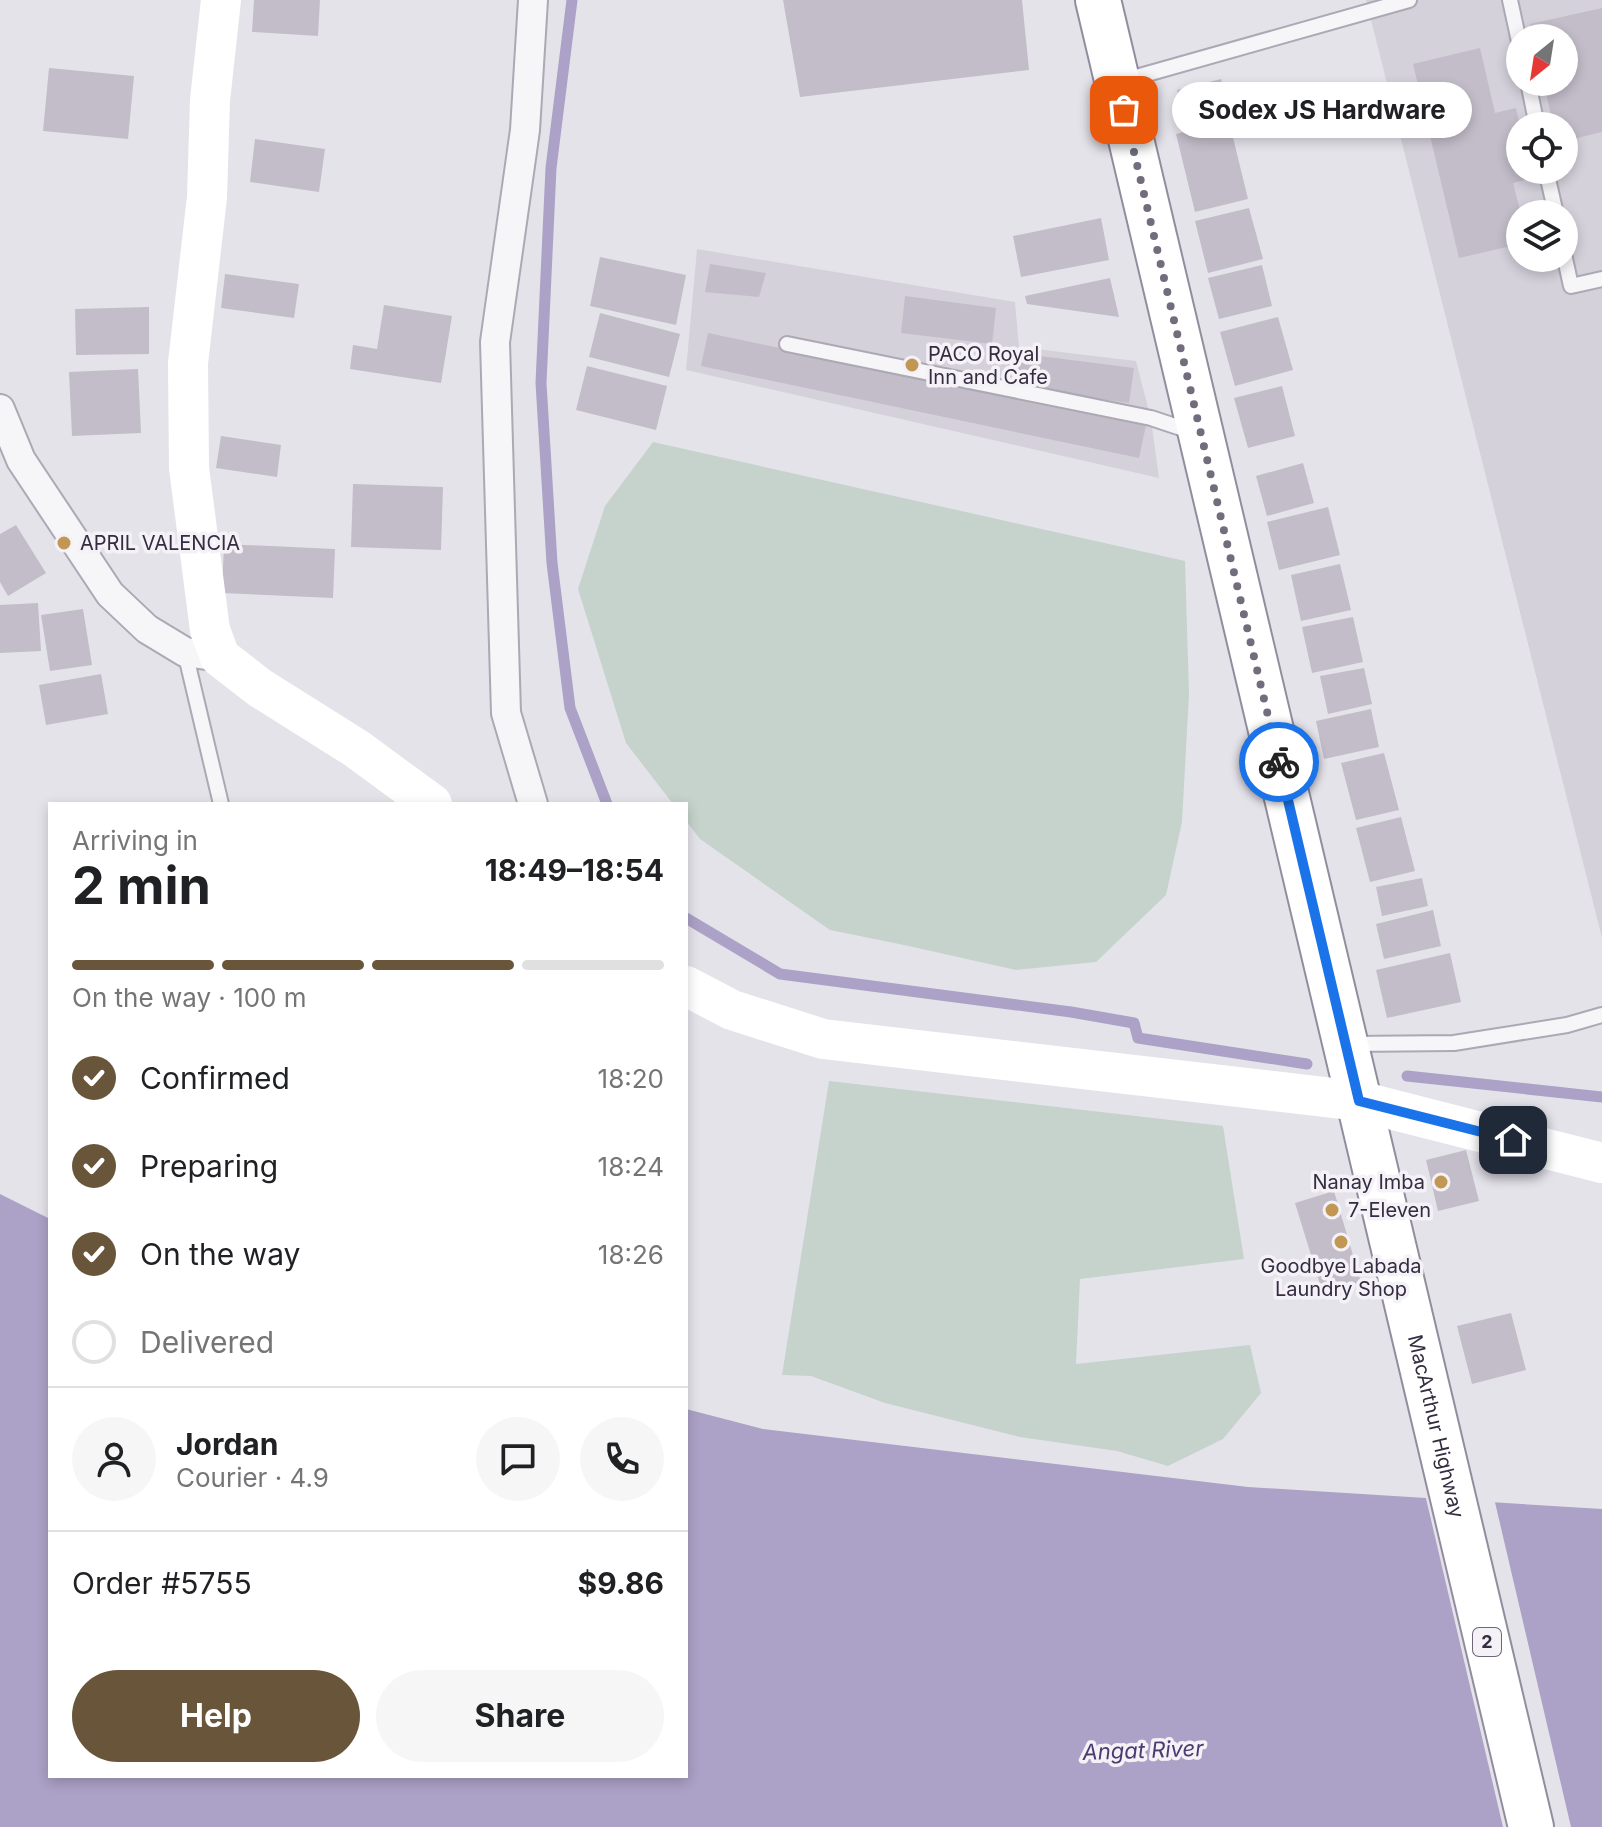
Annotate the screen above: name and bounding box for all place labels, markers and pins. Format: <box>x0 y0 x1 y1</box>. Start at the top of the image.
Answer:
pin <box>1090 76 1158 144</box>
callout: Sodex JS Hardware <box>1172 82 1472 138</box>
place label: PACO Royal Inn and Cafe <box>928 342 1048 389</box>
marker: PACO Royal Inn and Cafe <box>903 356 921 374</box>
place label: APRIL VALENCIA <box>80 531 240 555</box>
marker: APRIL VALENCIA <box>55 534 73 552</box>
pin <box>1479 1106 1547 1174</box>
place label: Nanay Imba <box>1313 1170 1425 1194</box>
marker: Nanay Imba <box>1432 1173 1450 1191</box>
place label: 7-Eleven <box>1348 1198 1431 1222</box>
marker: 7-Eleven <box>1323 1201 1341 1219</box>
marker: Goodbye Labada Laundry Shop <box>1332 1233 1350 1251</box>
place label: Goodbye Labada Laundry Shop <box>1261 1254 1421 1301</box>

